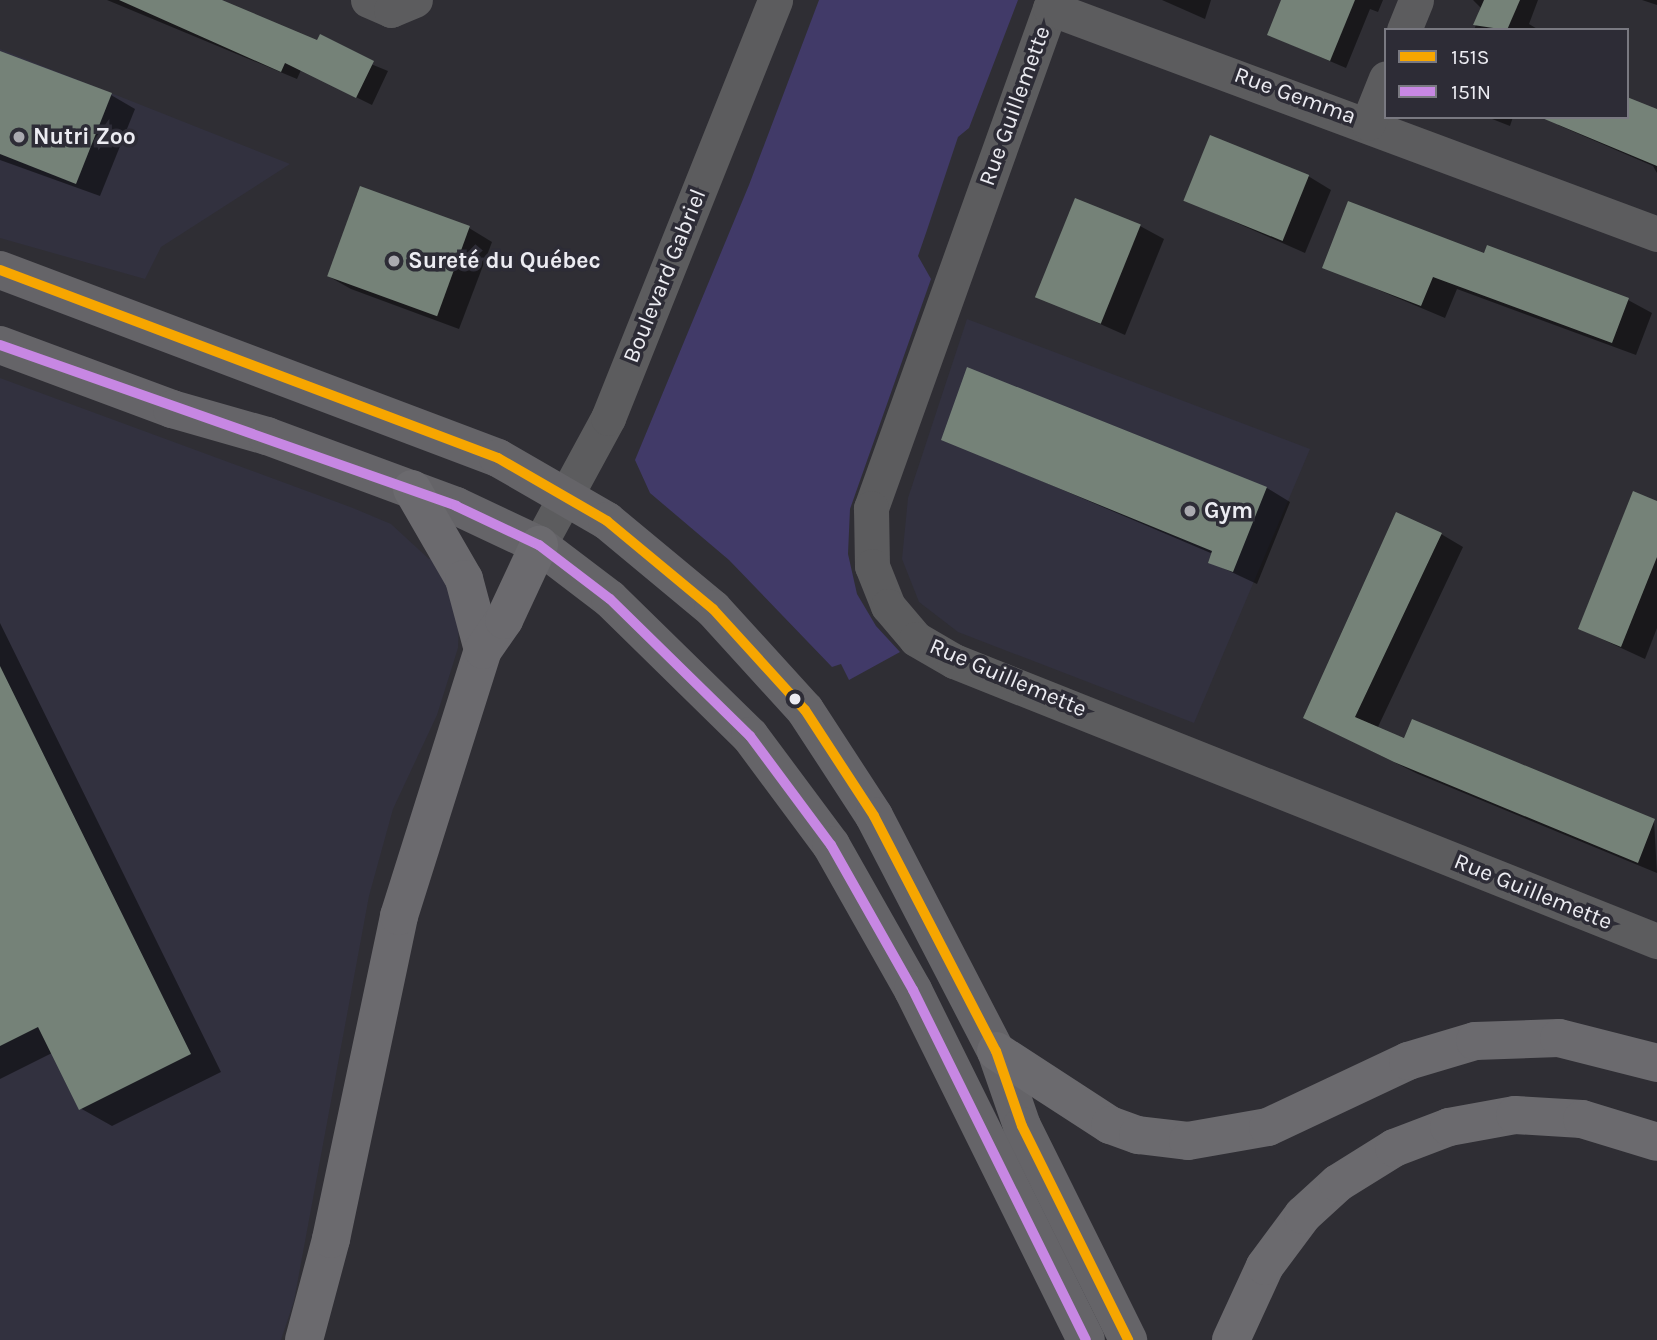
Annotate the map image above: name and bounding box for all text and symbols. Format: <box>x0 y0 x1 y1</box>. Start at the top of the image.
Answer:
street label: Rue Guillemette <box>973 22 1057 190</box>
legend <box>1384 28 1629 119</box>
text: 151S <box>1451 45 1489 69</box>
street label: Rue Gemma <box>1230 61 1360 131</box>
text: 151N <box>1451 80 1491 104</box>
place label: Nutri Zoo <box>33 123 136 151</box>
marker: Nutri Zoo <box>11 129 27 145</box>
street label: Boulevard Gabriel <box>618 185 712 367</box>
place label: Sureté du Québec <box>408 247 601 275</box>
marker: Sureté du Québec <box>386 253 402 269</box>
place label: Gym <box>1204 497 1253 525</box>
marker: Gym <box>1182 503 1198 519</box>
street label: Rue Guillemette <box>925 632 1091 724</box>
unlabelled marker <box>788 692 802 706</box>
street label: Rue Guillemette <box>1450 848 1616 936</box>

